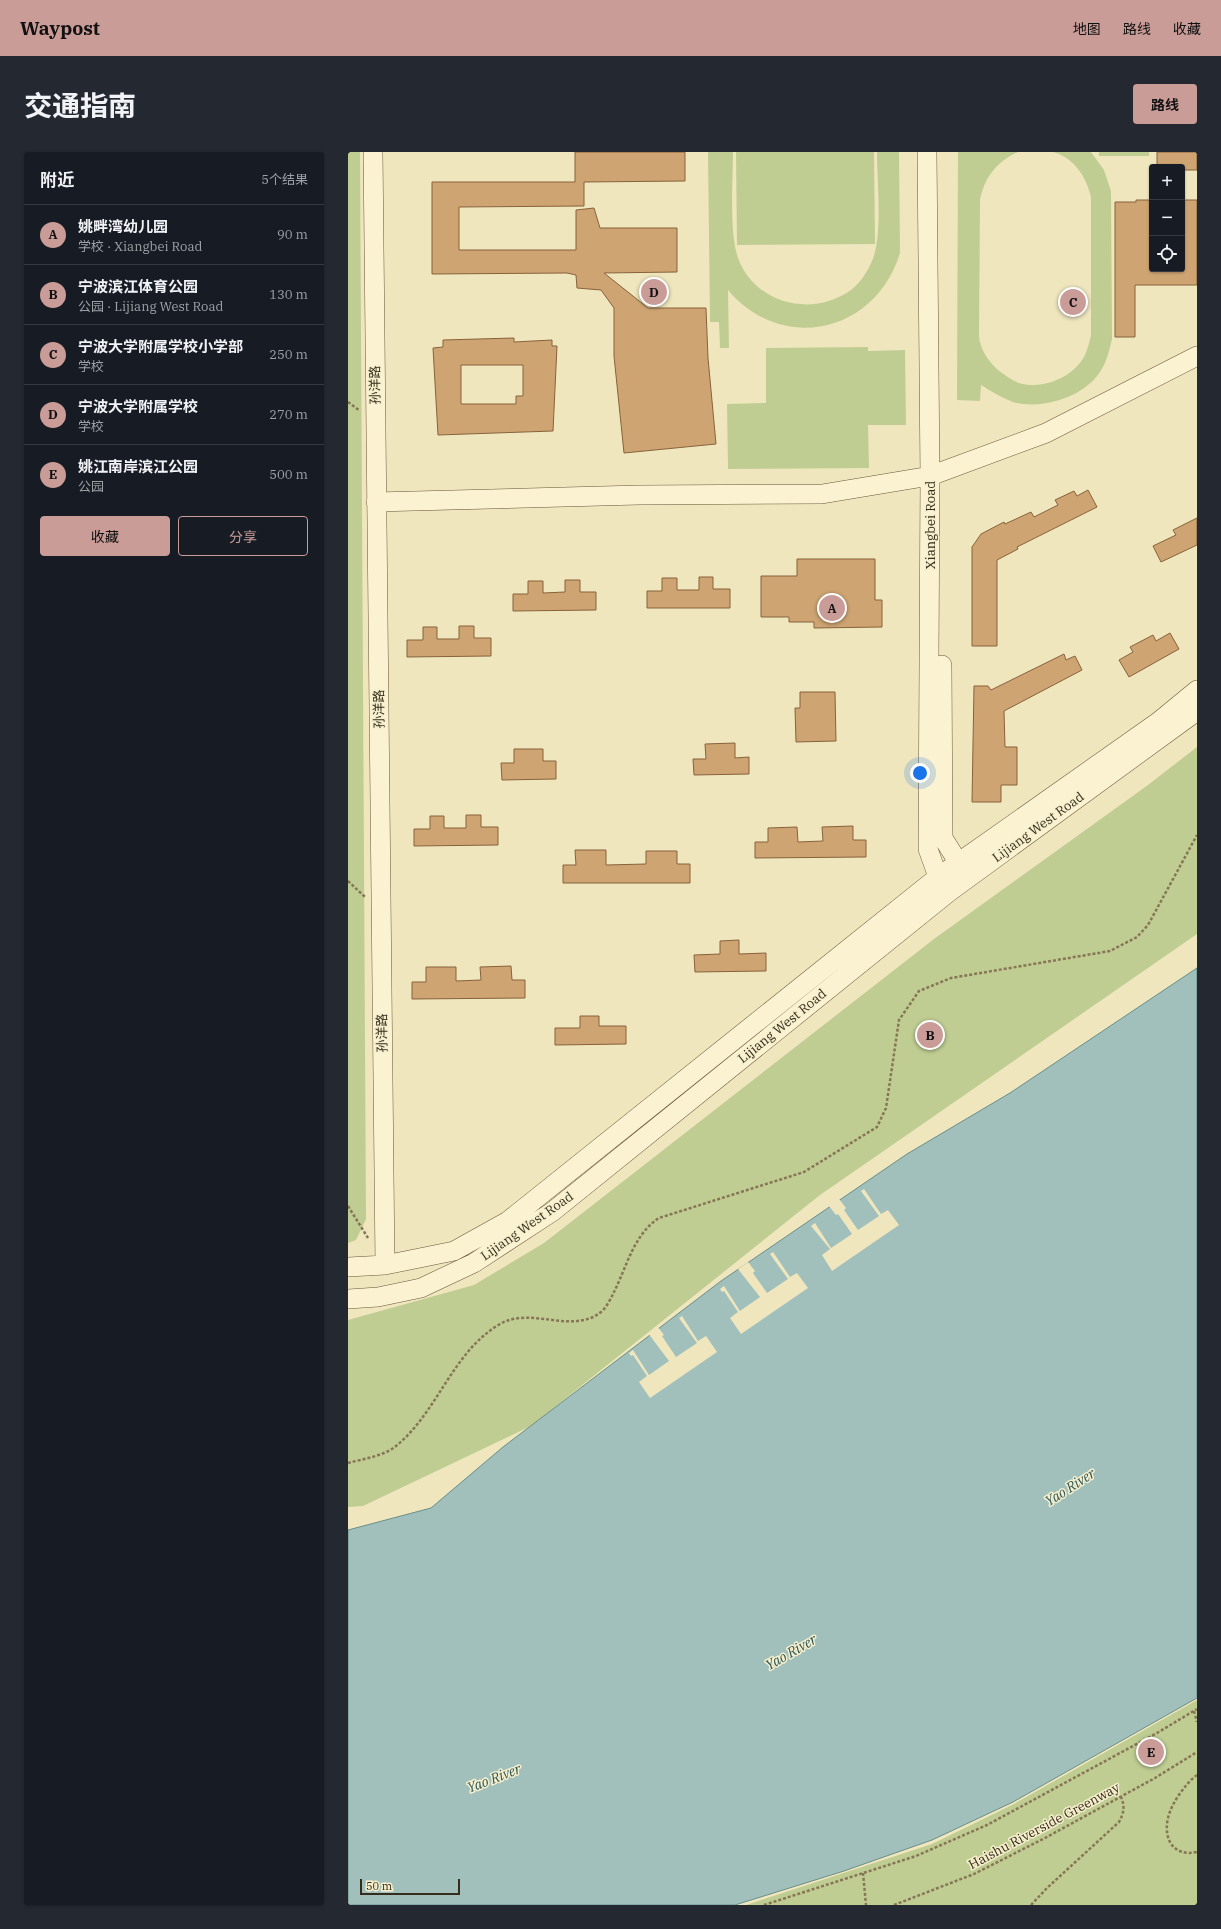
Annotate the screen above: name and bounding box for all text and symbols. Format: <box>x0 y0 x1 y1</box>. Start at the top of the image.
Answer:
text: Waypost <box>20 16 100 40</box>
text: 地图 <box>1073 20 1101 38</box>
text: 路线 <box>1123 20 1151 38</box>
text: 收藏 <box>1173 20 1201 38</box>
button: 路线 <box>1133 84 1197 124</box>
text: 交通指南 <box>24 87 136 124</box>
map controls <box>1149 164 1185 272</box>
button: + <box>1149 164 1185 200</box>
text: 附近 <box>40 169 74 191</box>
text: 5个结果 <box>261 171 308 188</box>
button: − <box>1149 200 1185 236</box>
text: 姚畔湾幼儿园 <box>78 217 168 236</box>
text: A <box>48 226 58 243</box>
text: 90 m <box>277 226 308 243</box>
button: locate <box>1149 236 1185 272</box>
text: 学校 · Xiangbei Road <box>78 238 203 255</box>
text: 宁波滨江体育公园 <box>78 277 198 296</box>
pin: D <box>641 277 667 307</box>
text: B <box>48 286 58 303</box>
text: 130 m <box>269 286 308 303</box>
pin: C <box>1060 287 1086 317</box>
text: 公园 · Lijiang West Road <box>78 298 223 315</box>
text: 宁波大学附属学校小学部 <box>78 337 243 356</box>
text: C <box>49 346 57 363</box>
text: 250 m <box>269 346 308 363</box>
text: 学校 <box>78 358 104 375</box>
street label: 孙洋路 <box>366 365 384 405</box>
text: 宁波大学附属学校 <box>78 397 198 416</box>
text: D <box>48 406 58 423</box>
text: 270 m <box>269 406 308 423</box>
text: 学校 <box>78 418 104 435</box>
text: 姚江南岸滨江公园 <box>78 457 198 476</box>
text: E <box>49 466 57 483</box>
text: 500 m <box>269 466 308 483</box>
text: 公园 <box>78 478 104 495</box>
street label: Xiangbei Road <box>922 481 939 569</box>
button: 收藏 <box>40 516 170 556</box>
button: 分享 <box>178 516 308 556</box>
pin: A <box>819 593 845 623</box>
street label: 孙洋路 <box>370 689 388 729</box>
your location <box>910 763 930 783</box>
street label: Lijiang West Road <box>989 788 1087 866</box>
street label: Lijiang West Road <box>734 985 830 1067</box>
street label: 孙洋路 <box>373 1013 391 1053</box>
pin: B <box>917 1020 943 1050</box>
street label: Lijiang West Road <box>477 1188 577 1264</box>
water label: Yao River <box>1041 1464 1099 1510</box>
water label: Yao River <box>762 1630 821 1674</box>
pin: E <box>1138 1737 1164 1767</box>
water label: Yao River <box>464 1759 524 1796</box>
street label: Haishu Riverside Greenway <box>965 1779 1123 1873</box>
scale bar <box>360 1877 460 1896</box>
text: 50 m <box>366 1879 392 1893</box>

